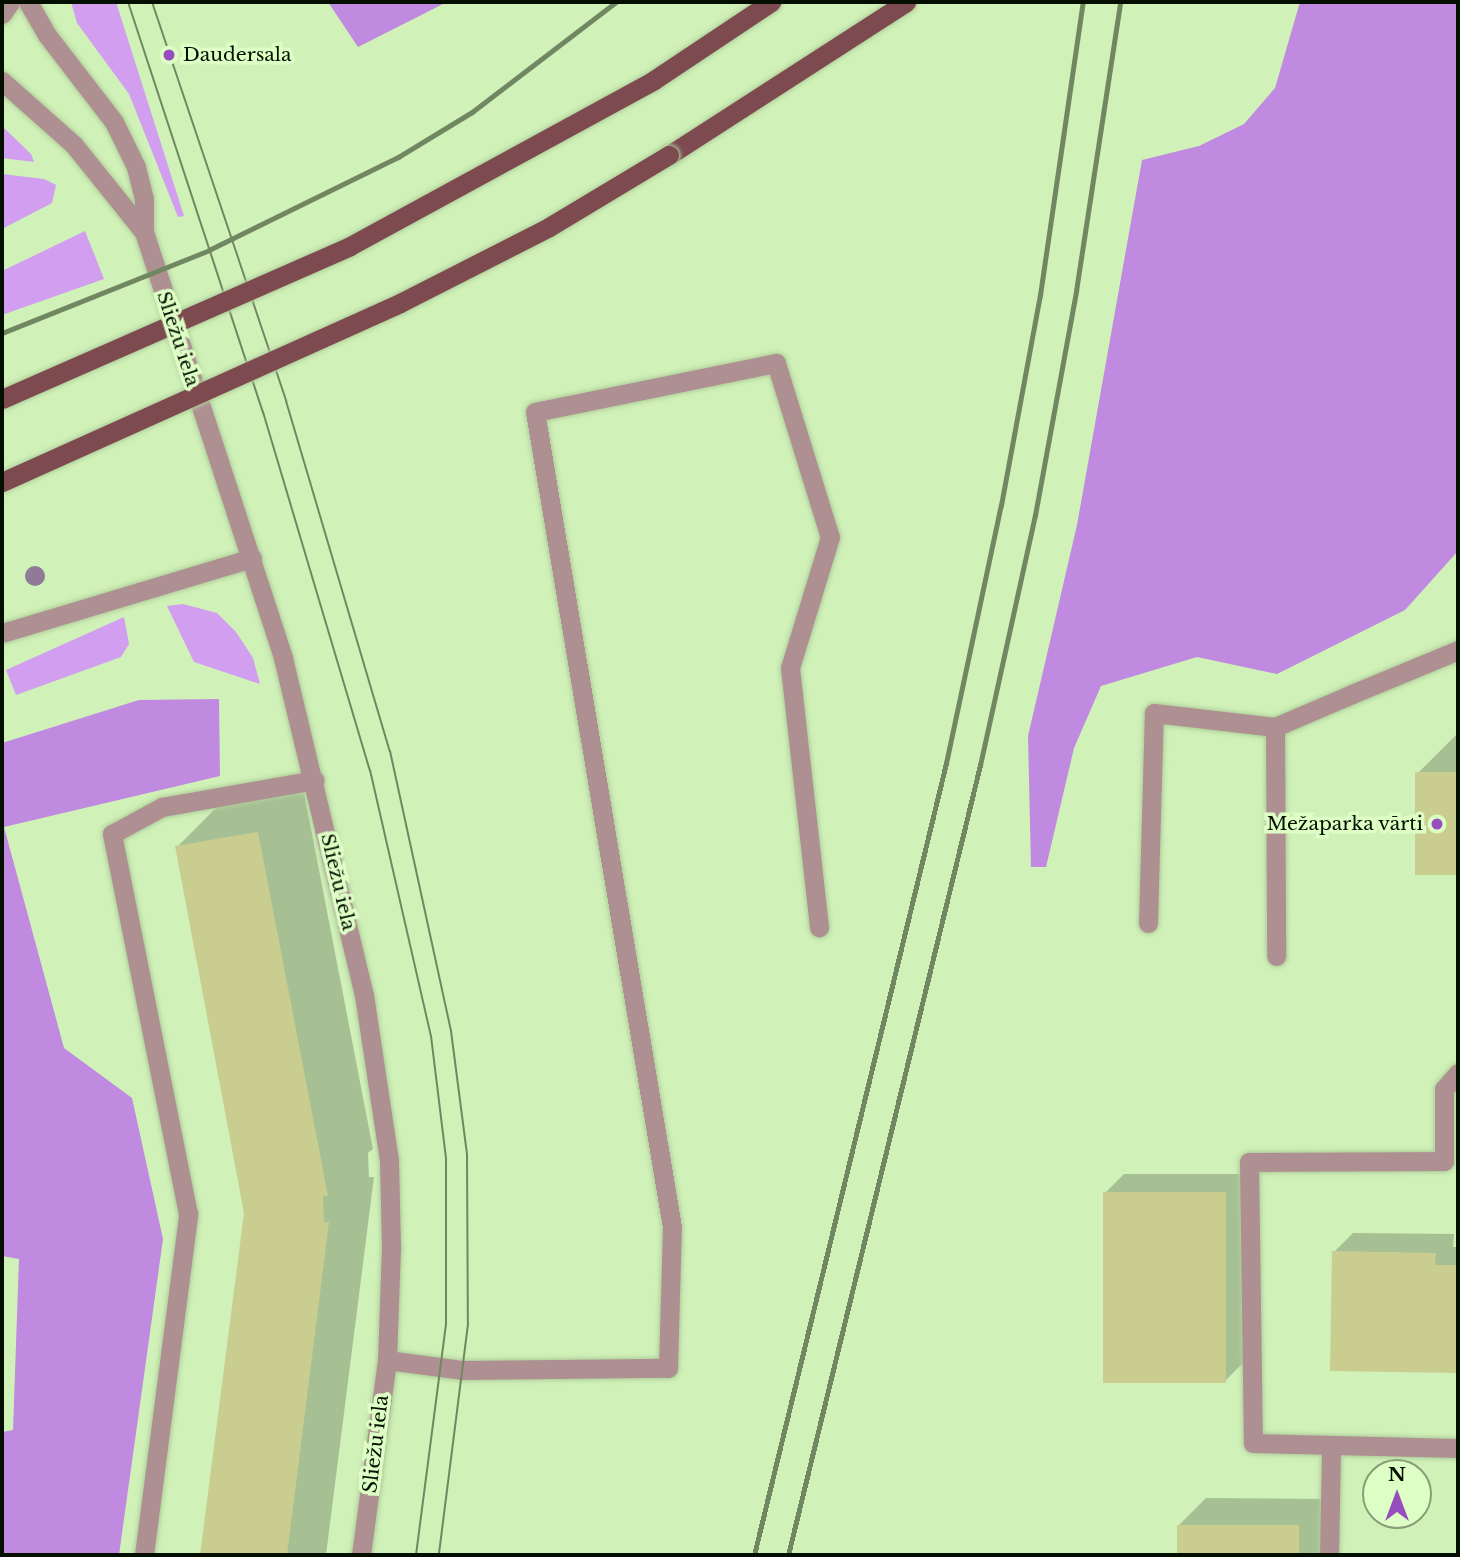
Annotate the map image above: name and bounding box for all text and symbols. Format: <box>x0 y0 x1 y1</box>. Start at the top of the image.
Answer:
place label: Daudersala <box>183 44 292 66</box>
marker: Daudersala <box>161 47 177 63</box>
street label: Sliežu iela <box>152 289 204 389</box>
place label: Mežaparka vārti <box>1266 813 1423 835</box>
marker: Mežaparka vārti <box>1429 816 1445 832</box>
street label: Sliežu iela <box>316 831 360 933</box>
street label: Sliežu iela <box>359 1394 393 1494</box>
north arrow <box>1362 1459 1432 1529</box>
text: N <box>1388 1463 1406 1486</box>

